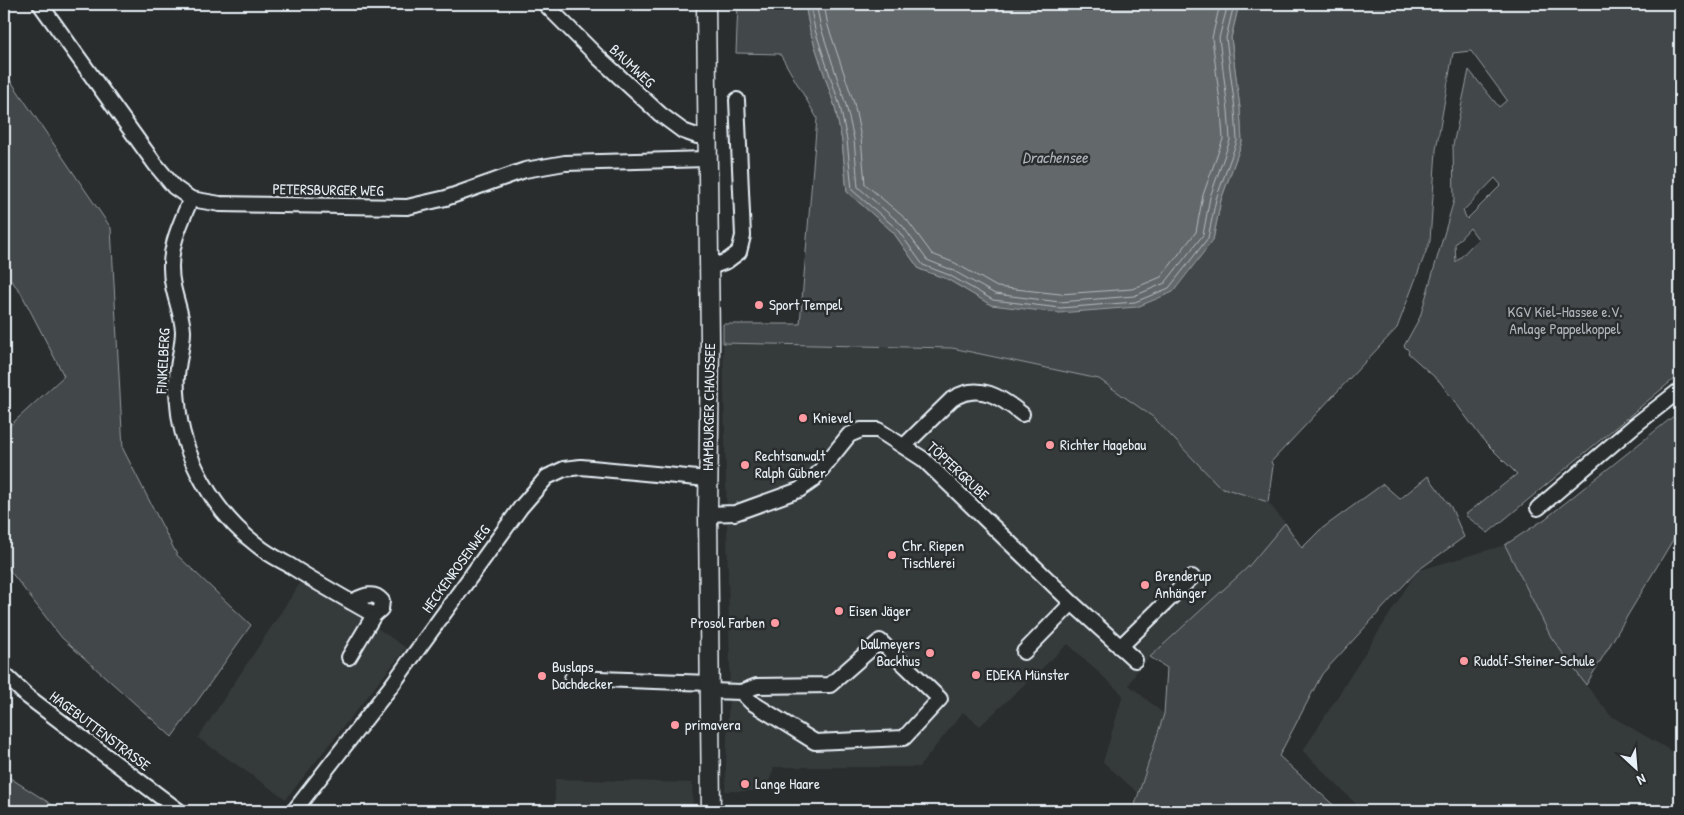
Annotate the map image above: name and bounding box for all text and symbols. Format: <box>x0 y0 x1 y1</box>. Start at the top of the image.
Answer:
street label: BAUMWEG <box>605 39 660 93</box>
water label: Drachensee <box>1022 146 1088 168</box>
street label: PETERSBURGER WEG <box>272 178 384 201</box>
place label: Sport Tempel <box>769 294 842 315</box>
marker: Sport Tempel <box>753 299 765 311</box>
park label: KGV Kiel-Hassee e.V. Anlage Pappelkoppel <box>1508 301 1622 339</box>
street label: FINKELBERG <box>150 327 175 395</box>
street label: HAMBURGER CHAUSSEE <box>697 343 720 471</box>
place label: Knievel <box>813 407 853 428</box>
marker: Knievel <box>797 412 809 424</box>
place label: Richter Hagebau <box>1060 434 1146 455</box>
street label: TÖPFERGRUBE <box>923 436 994 505</box>
marker: Richter Hagebau <box>1044 439 1056 451</box>
place label: Rechtsanwalt Ralph Gübner <box>755 445 826 483</box>
marker: Rechtsanwalt Ralph Gübner <box>739 459 751 471</box>
street label: HECKENROSENWEG <box>417 520 495 617</box>
place label: Chr. Riepen Tischlerei <box>902 535 964 573</box>
marker: Chr. Riepen Tischlerei <box>886 549 898 561</box>
place label: Brenderup Anhänger <box>1155 565 1212 603</box>
marker: Brenderup Anhänger <box>1139 579 1151 591</box>
place label: Eisen Jäger <box>849 600 911 621</box>
marker: Eisen Jäger <box>833 605 845 617</box>
place label: Prosol Farben <box>690 612 765 633</box>
marker: Prosol Farben <box>769 617 781 629</box>
place label: Dallmeyers Backhus <box>860 633 920 671</box>
marker: Dallmeyers Backhus <box>924 647 936 659</box>
place label: Rudolf-Steiner-Schule <box>1474 650 1595 671</box>
marker: Rudolf-Steiner-Schule <box>1458 655 1470 667</box>
place label: Buslaps Dachdecker <box>552 656 613 694</box>
place label: EDEKA Münster <box>986 664 1070 685</box>
marker: EDEKA Münster <box>970 669 982 681</box>
marker: Buslaps Dachdecker <box>536 670 548 682</box>
street label: HAGEBUTTENSTRASSE <box>46 686 155 776</box>
place label: primavera <box>685 714 740 735</box>
marker: primavera <box>669 719 681 731</box>
north arrow <box>1612 742 1662 792</box>
text: N <box>1634 770 1649 791</box>
place label: Lange Haare <box>755 773 820 794</box>
marker: Lange Haare <box>739 778 751 790</box>

